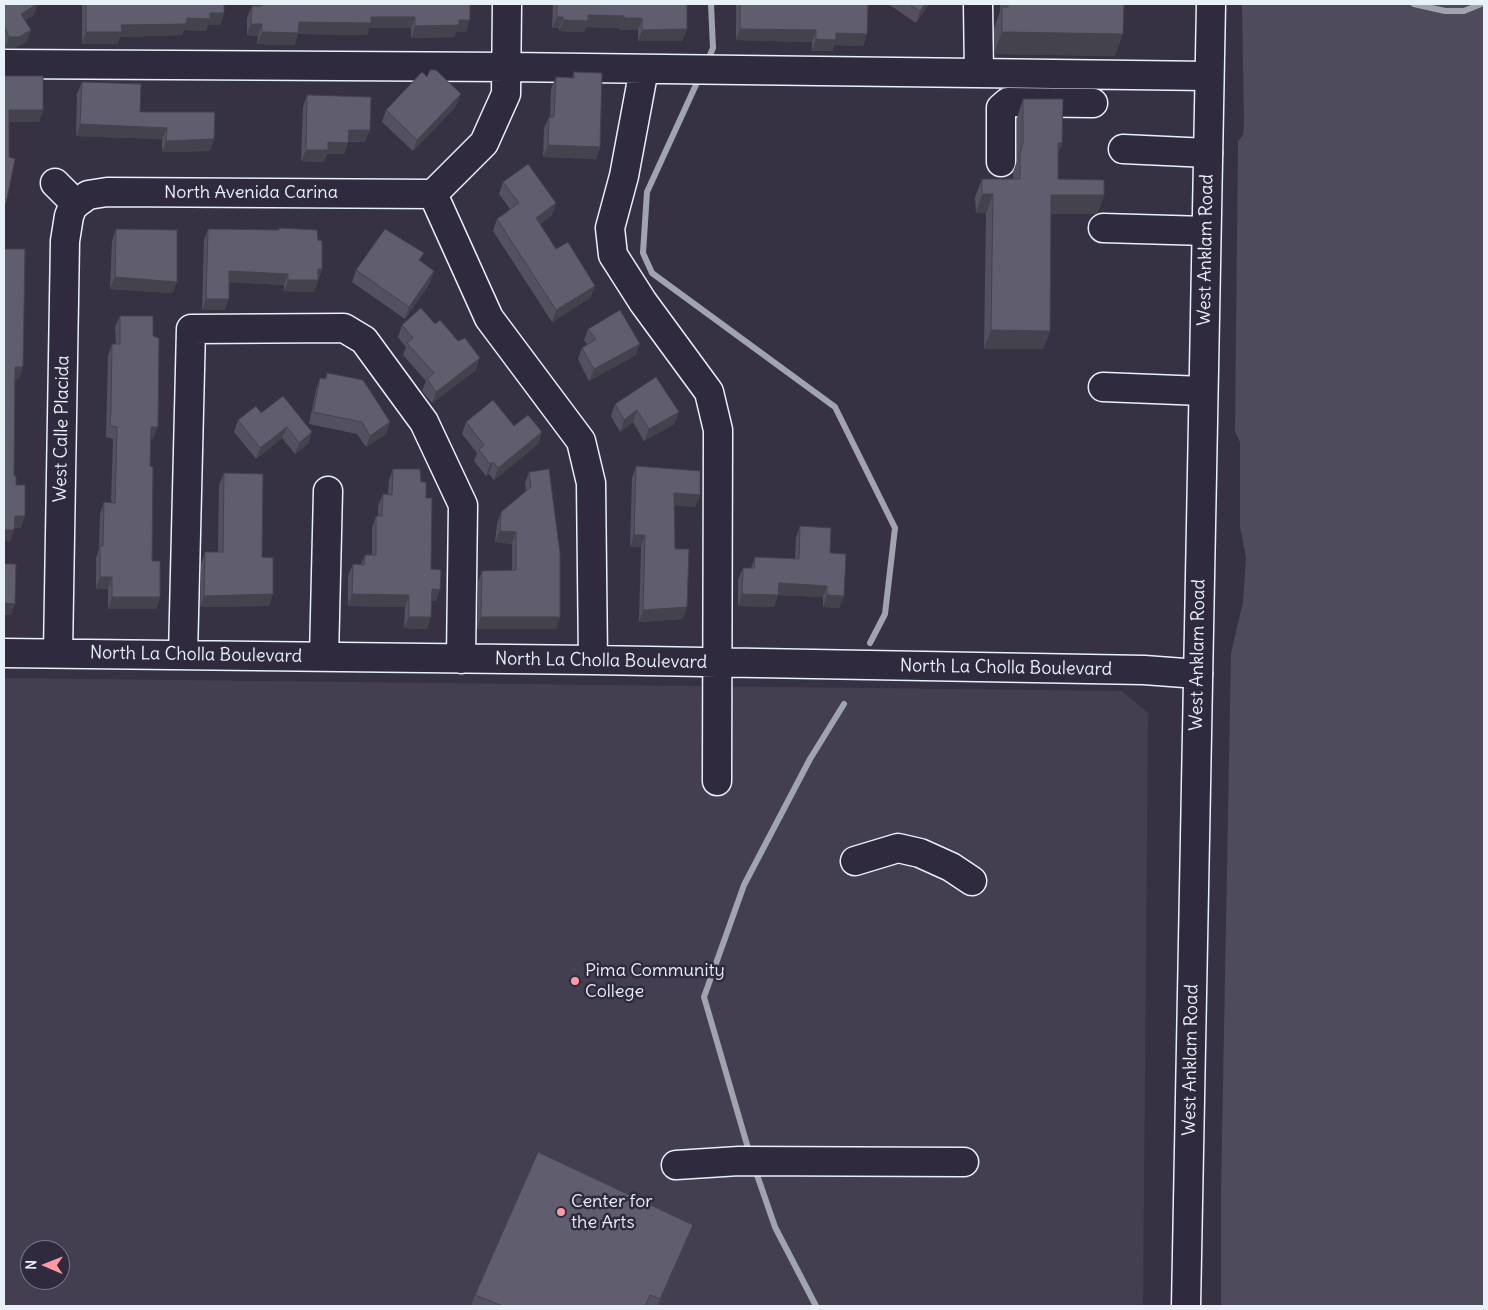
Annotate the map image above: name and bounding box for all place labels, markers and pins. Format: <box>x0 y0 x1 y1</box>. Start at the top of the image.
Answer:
place label: Pima Community College <box>585 960 725 1002</box>
marker: Pima Community College <box>569 975 581 987</box>
place label: Center for the Arts <box>571 1191 653 1234</box>
marker: Center for the Arts <box>555 1206 567 1218</box>

